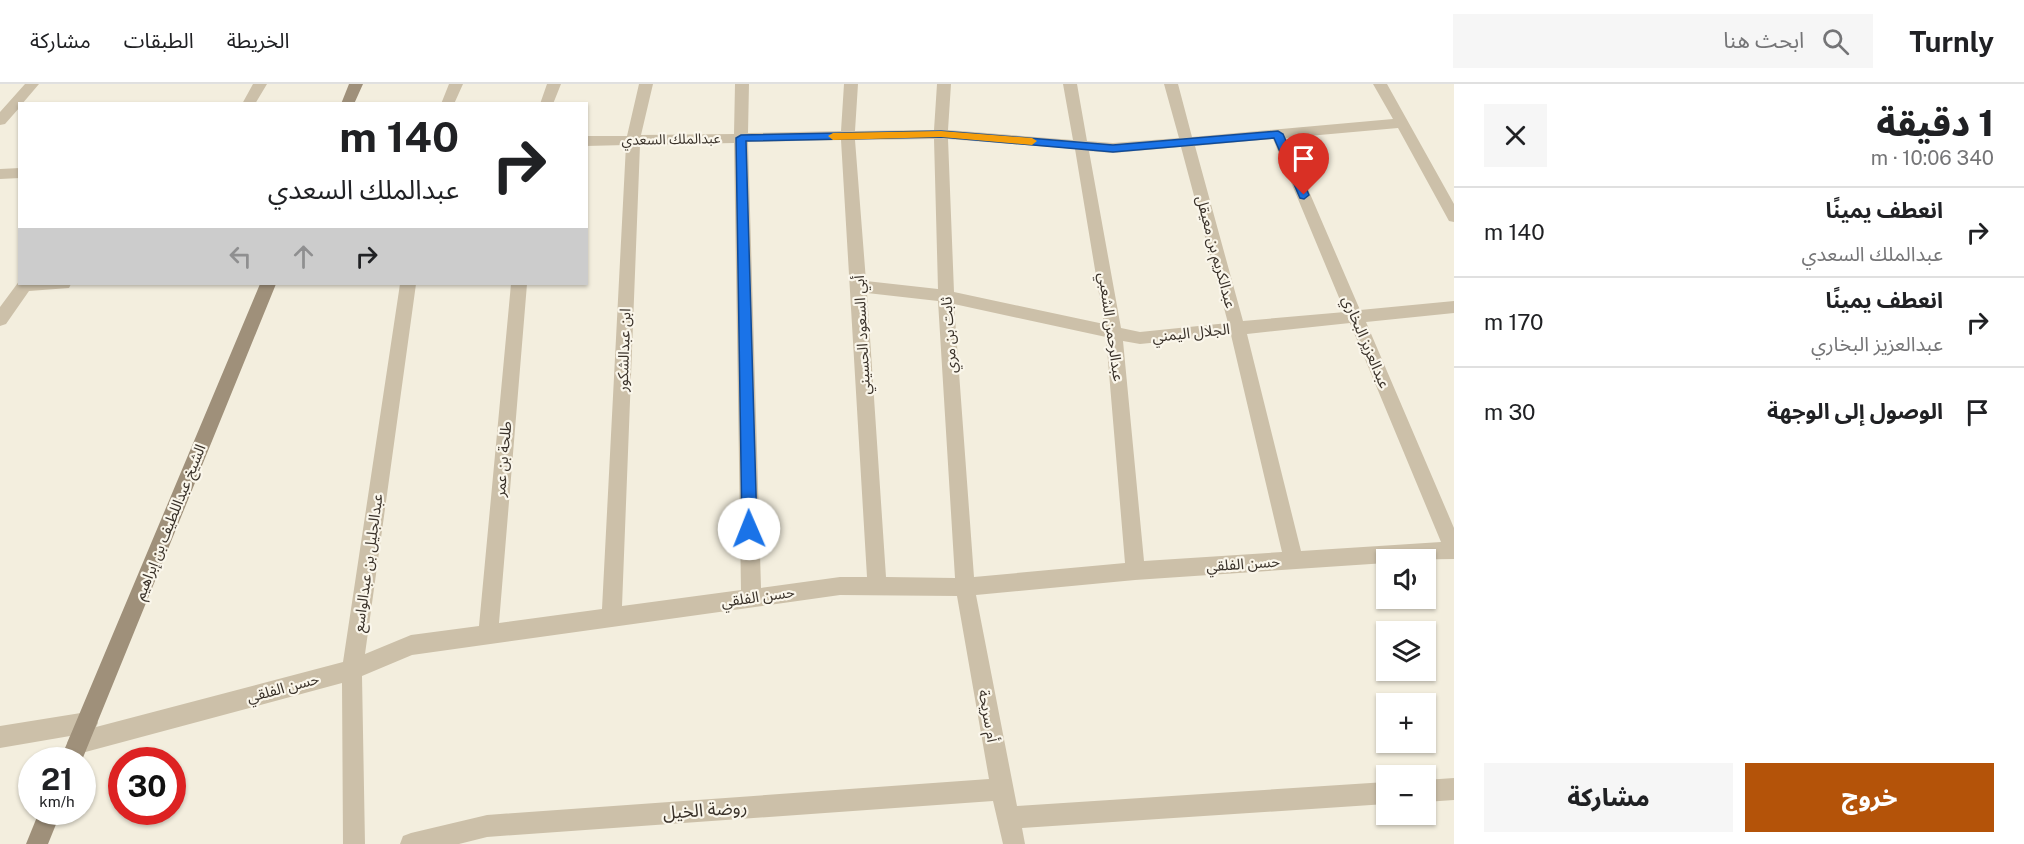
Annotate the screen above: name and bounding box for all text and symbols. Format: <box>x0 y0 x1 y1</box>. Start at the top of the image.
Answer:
search box <box>1453 14 1873 68</box>
icon: search <box>1819 25 1852 58</box>
text: Turnly <box>1909 25 1994 58</box>
text: ابحث هنا <box>1723 27 1804 53</box>
text: مشاركة <box>30 28 91 53</box>
text: الطبقات <box>124 28 194 53</box>
text: الخريطة <box>227 28 290 53</box>
text: 1 دقيقة <box>1876 102 1994 144</box>
button: close <box>1484 104 1547 167</box>
text: 140 m <box>339 112 459 161</box>
icon: right <box>480 126 558 204</box>
street label: عبدالملك السعدي <box>621 130 721 151</box>
pin <box>1278 133 1329 195</box>
icon: arrive <box>1287 142 1320 175</box>
text: 340 m · 10:06 <box>1871 146 1994 170</box>
text: عبدالملك السعدي <box>268 173 459 205</box>
street label: عبدالكريم بن معيقل <box>1190 194 1240 311</box>
text: انعطف يمينًا <box>1826 197 1943 223</box>
icon: right <box>1961 216 1994 249</box>
text: 140 m <box>1484 219 1545 245</box>
icon: left <box>224 240 257 273</box>
icon: ahead <box>287 240 320 273</box>
icon: right <box>350 240 383 273</box>
text: عبدالملك السعدي <box>1801 242 1943 266</box>
street label: عبدالرحمن الشعبي <box>1092 271 1128 383</box>
street label: أبي السعود الحسيني <box>850 274 877 395</box>
text: انعطف يمينًا <box>1826 287 1943 313</box>
street label: عبدالعزيز البخاري <box>1336 293 1394 392</box>
street label: ثابت بن مري <box>937 296 963 374</box>
icon: right <box>1961 306 1994 339</box>
street label: ابن عبدالشكور <box>614 308 634 393</box>
text: 170 m <box>1484 309 1544 335</box>
street label: الجلال اليمني <box>1151 320 1231 348</box>
text: عبدالعزيز البخاري <box>1811 332 1943 356</box>
icon: arrive <box>1961 396 1994 429</box>
text: الوصول إلى الوجهة <box>1767 398 1943 424</box>
text: 30 m <box>1484 399 1536 425</box>
street label: طلحة بن عمر <box>491 420 515 499</box>
street label: الشيخ عبداللطيف بن إبراهيم <box>131 442 212 604</box>
street label: عبدالجليل بن عبدالواسع <box>349 492 390 634</box>
position arrow <box>717 497 781 561</box>
map controls <box>1376 549 1436 825</box>
button: sound <box>1376 549 1436 609</box>
street label: حسن الفلقي <box>1205 552 1281 578</box>
street label: حسن الفلقي <box>720 583 796 614</box>
button: layers <box>1376 621 1436 681</box>
street label: حسن الفلقي <box>245 670 322 709</box>
street label: أم سريحة <box>973 688 1002 744</box>
button: + <box>1376 693 1436 753</box>
speed limit sign: 30 <box>108 747 186 825</box>
text: 21 <box>41 761 73 797</box>
button: مشاركة <box>1484 763 1733 832</box>
button: خروج <box>1745 763 1994 832</box>
button: − <box>1376 765 1436 825</box>
text: km/h <box>39 793 75 810</box>
street label: روضة الخيل <box>662 796 748 824</box>

